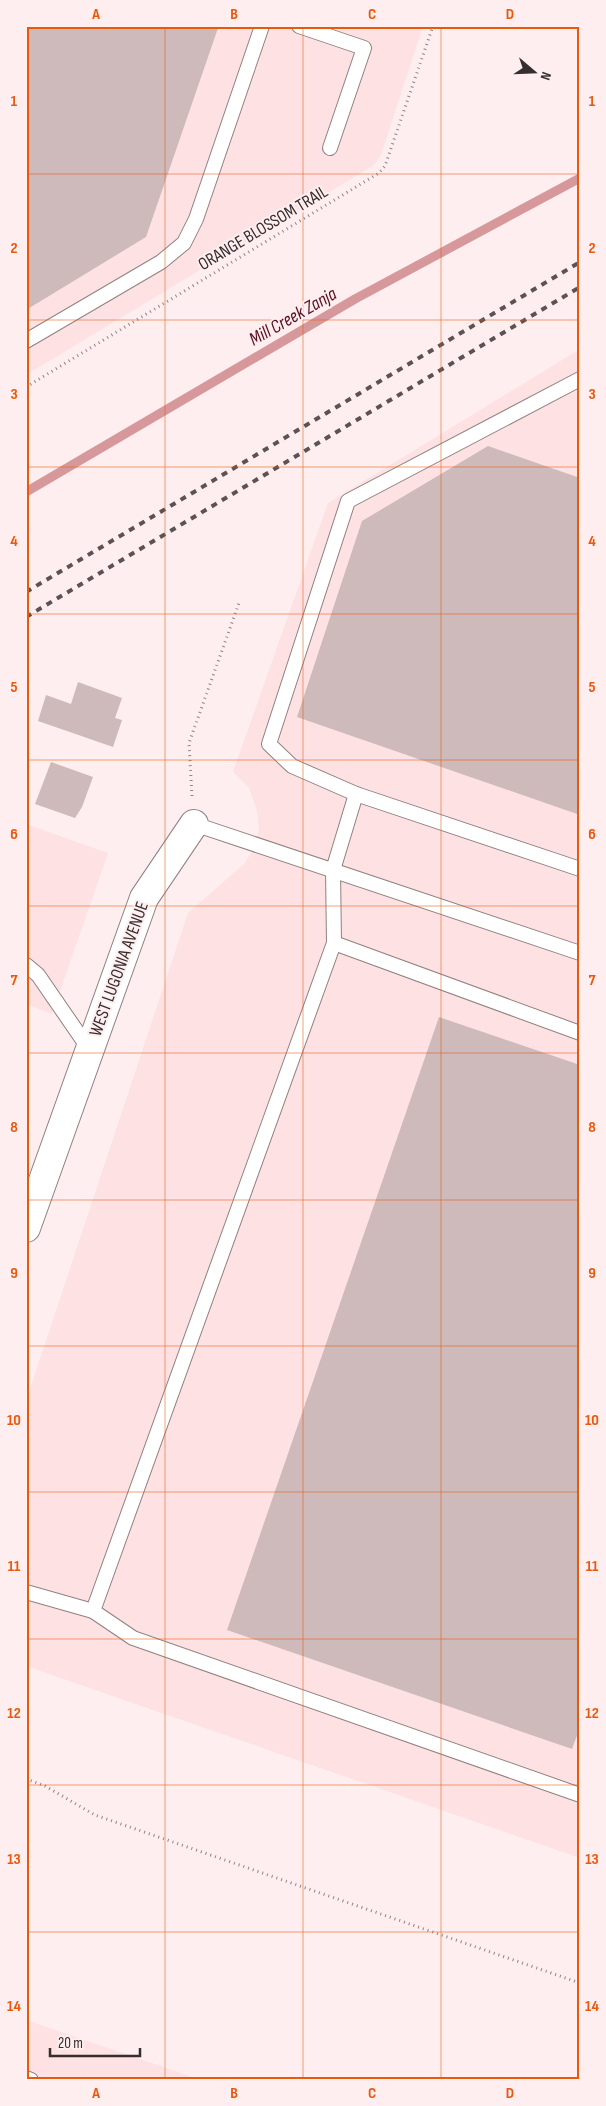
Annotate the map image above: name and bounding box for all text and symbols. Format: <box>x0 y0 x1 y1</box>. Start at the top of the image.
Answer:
text: A <box>91 5 100 24</box>
text: B <box>230 5 238 24</box>
text: C <box>368 5 376 24</box>
text: D <box>506 5 514 24</box>
north arrow <box>508 48 558 98</box>
text: N <box>537 70 555 82</box>
text: 1 <box>11 92 18 111</box>
text: 1 <box>589 92 596 111</box>
street label: ORANGE BLOSSOM TRAIL <box>194 181 332 275</box>
text: 2 <box>10 239 18 258</box>
text: 2 <box>588 239 596 258</box>
water label: Mill Creek Zanja <box>245 283 341 351</box>
text: 3 <box>10 385 18 404</box>
text: 3 <box>588 385 596 404</box>
text: 4 <box>10 532 18 551</box>
text: 4 <box>588 532 596 551</box>
text: 5 <box>10 678 18 697</box>
text: 5 <box>588 678 596 697</box>
text: 6 <box>10 825 18 844</box>
text: 6 <box>588 825 596 844</box>
street label: WEST LUGONIA AVENUE <box>85 899 153 1039</box>
text: 7 <box>11 971 18 990</box>
text: 7 <box>589 971 596 990</box>
text: 8 <box>10 1118 18 1137</box>
text: 8 <box>588 1118 596 1137</box>
text: 9 <box>10 1264 18 1283</box>
text: 9 <box>588 1264 596 1283</box>
text: 10 <box>7 1411 21 1430</box>
text: 10 <box>585 1411 599 1430</box>
text: 11 <box>8 1557 21 1576</box>
text: 11 <box>586 1557 599 1576</box>
text: 12 <box>7 1704 21 1723</box>
text: 12 <box>585 1704 599 1723</box>
text: 13 <box>7 1850 21 1869</box>
text: 13 <box>585 1850 599 1869</box>
text: 14 <box>7 1997 21 2016</box>
text: 14 <box>585 1997 599 2016</box>
scale bar <box>50 2026 140 2058</box>
text: 20 m <box>58 2034 83 2053</box>
text: A <box>91 2084 100 2103</box>
text: B <box>230 2084 238 2103</box>
text: C <box>368 2084 376 2103</box>
text: D <box>506 2084 514 2103</box>

